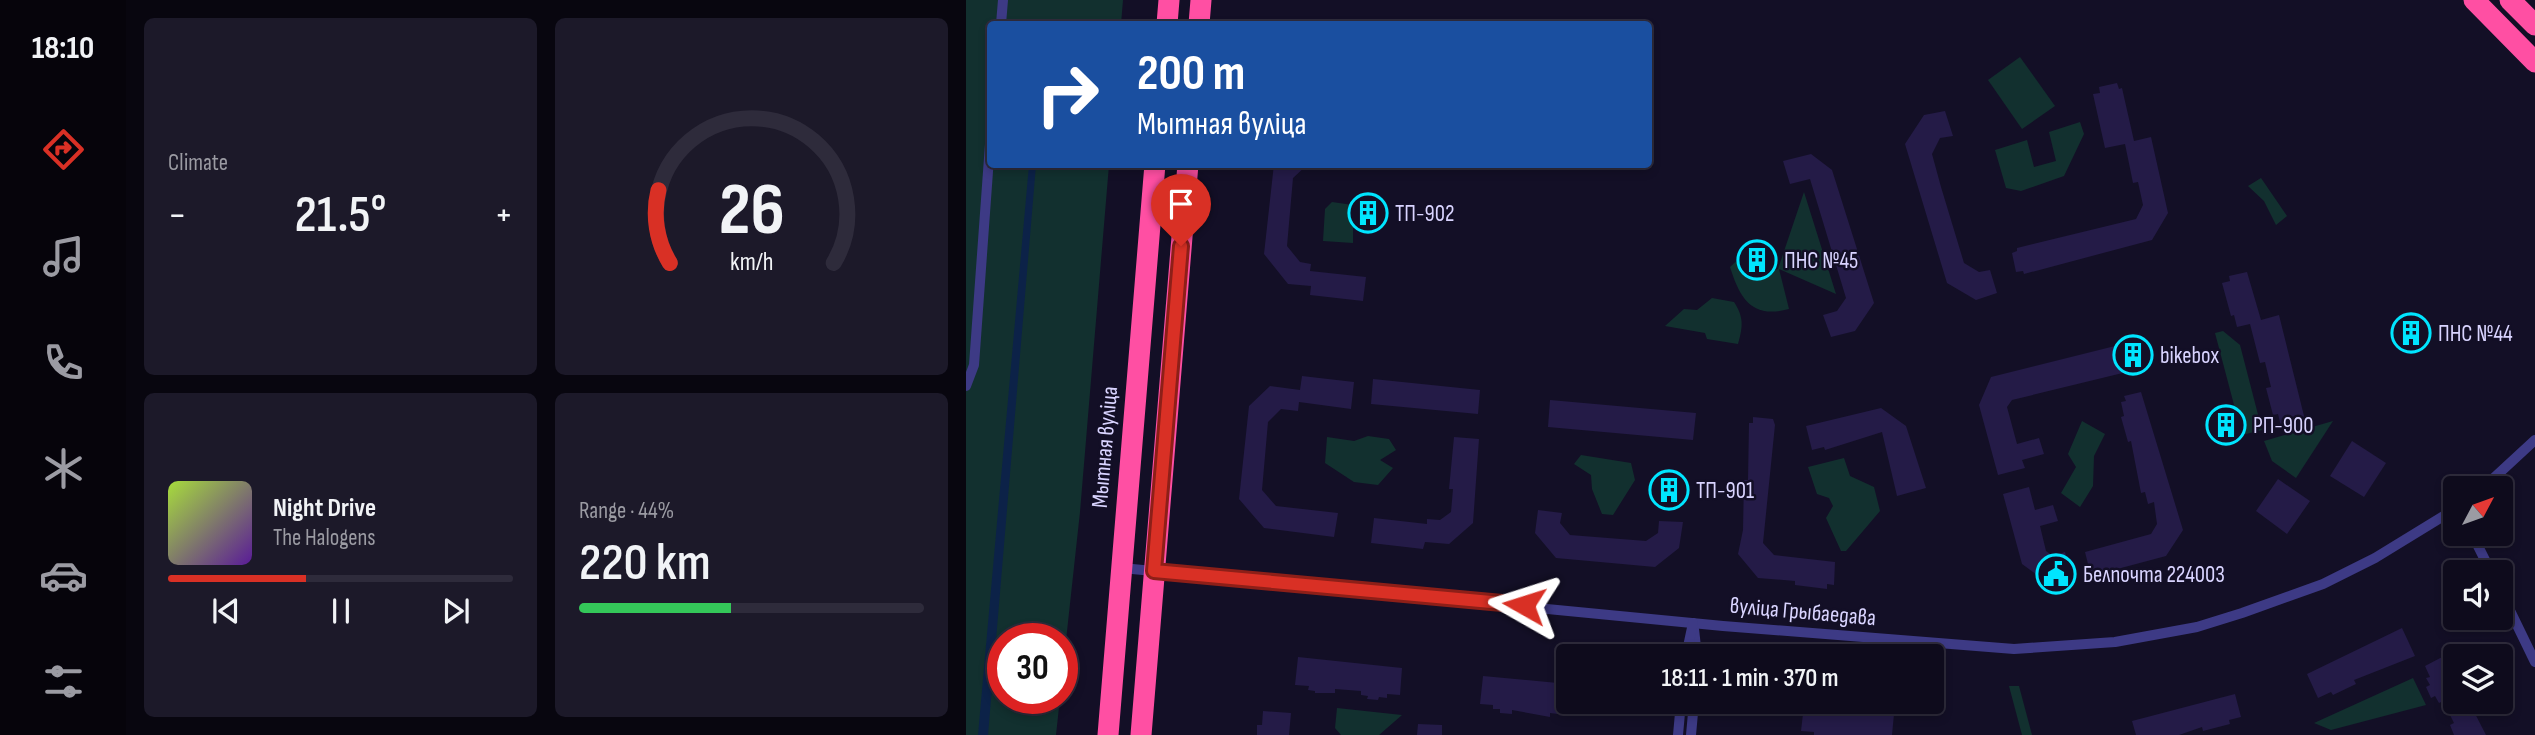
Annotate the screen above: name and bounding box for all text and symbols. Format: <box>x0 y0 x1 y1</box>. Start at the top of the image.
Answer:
text: 18:10 <box>32 29 94 68</box>
text: 200 m <box>1137 45 1245 104</box>
icon: right <box>1022 49 1113 140</box>
text: Мытная вуліца <box>1137 105 1307 144</box>
icon: directions <box>39 125 88 174</box>
text: Climate <box>168 149 228 177</box>
text: 26 <box>718 167 785 255</box>
pin <box>1151 174 1211 246</box>
text: 21.5° <box>295 184 386 247</box>
icon: arrive <box>1162 185 1200 223</box>
building icon: ТП-902 <box>1347 192 1389 234</box>
text: − <box>168 193 187 238</box>
text: + <box>494 193 513 238</box>
place label: ТП-902 <box>1395 200 1454 228</box>
icon: music <box>39 232 88 281</box>
building icon: ПНС №45 <box>1736 239 1778 281</box>
text: km/h <box>730 246 773 277</box>
place label: ПНС №45 <box>1784 247 1858 275</box>
building icon: ПНС №44 <box>2390 312 2432 354</box>
place label: ПНС №44 <box>2438 320 2513 348</box>
building icon: bikebox <box>2112 334 2154 376</box>
icon: phone <box>39 338 88 387</box>
place label: bikebox <box>2160 342 2219 370</box>
street label: Мытная вуліца <box>1086 385 1124 509</box>
building icon: РП-900 <box>2205 404 2247 446</box>
place label: РП-900 <box>2253 412 2314 440</box>
icon: climate <box>39 444 88 493</box>
building icon: ТП-901 <box>1648 469 1690 511</box>
north arrow <box>2443 476 2513 546</box>
map controls <box>2443 476 2513 714</box>
place label: ТП-901 <box>1696 477 1754 505</box>
text: Night Drive <box>273 493 376 524</box>
text: Range · 44% <box>579 497 674 525</box>
text: The Halogens <box>273 524 376 552</box>
text: 220 km <box>579 532 711 595</box>
icon: car <box>39 551 88 600</box>
public building icon: Белпочта 224003 <box>2035 553 2077 595</box>
button: sound <box>2443 560 2513 630</box>
place label: Белпочта 224003 <box>2083 561 2225 589</box>
position arrow <box>1487 568 1561 642</box>
icon: previous <box>207 592 245 630</box>
icon: pause <box>322 592 360 630</box>
icon: next <box>437 592 475 630</box>
street label: вуліца Грыбаедава <box>1729 592 1877 632</box>
speed limit sign: 30 <box>987 623 1078 714</box>
button: layers <box>2443 644 2513 714</box>
icon: filters <box>39 657 88 706</box>
text: 18:11 · 1 min · 370 m <box>1662 663 1839 694</box>

